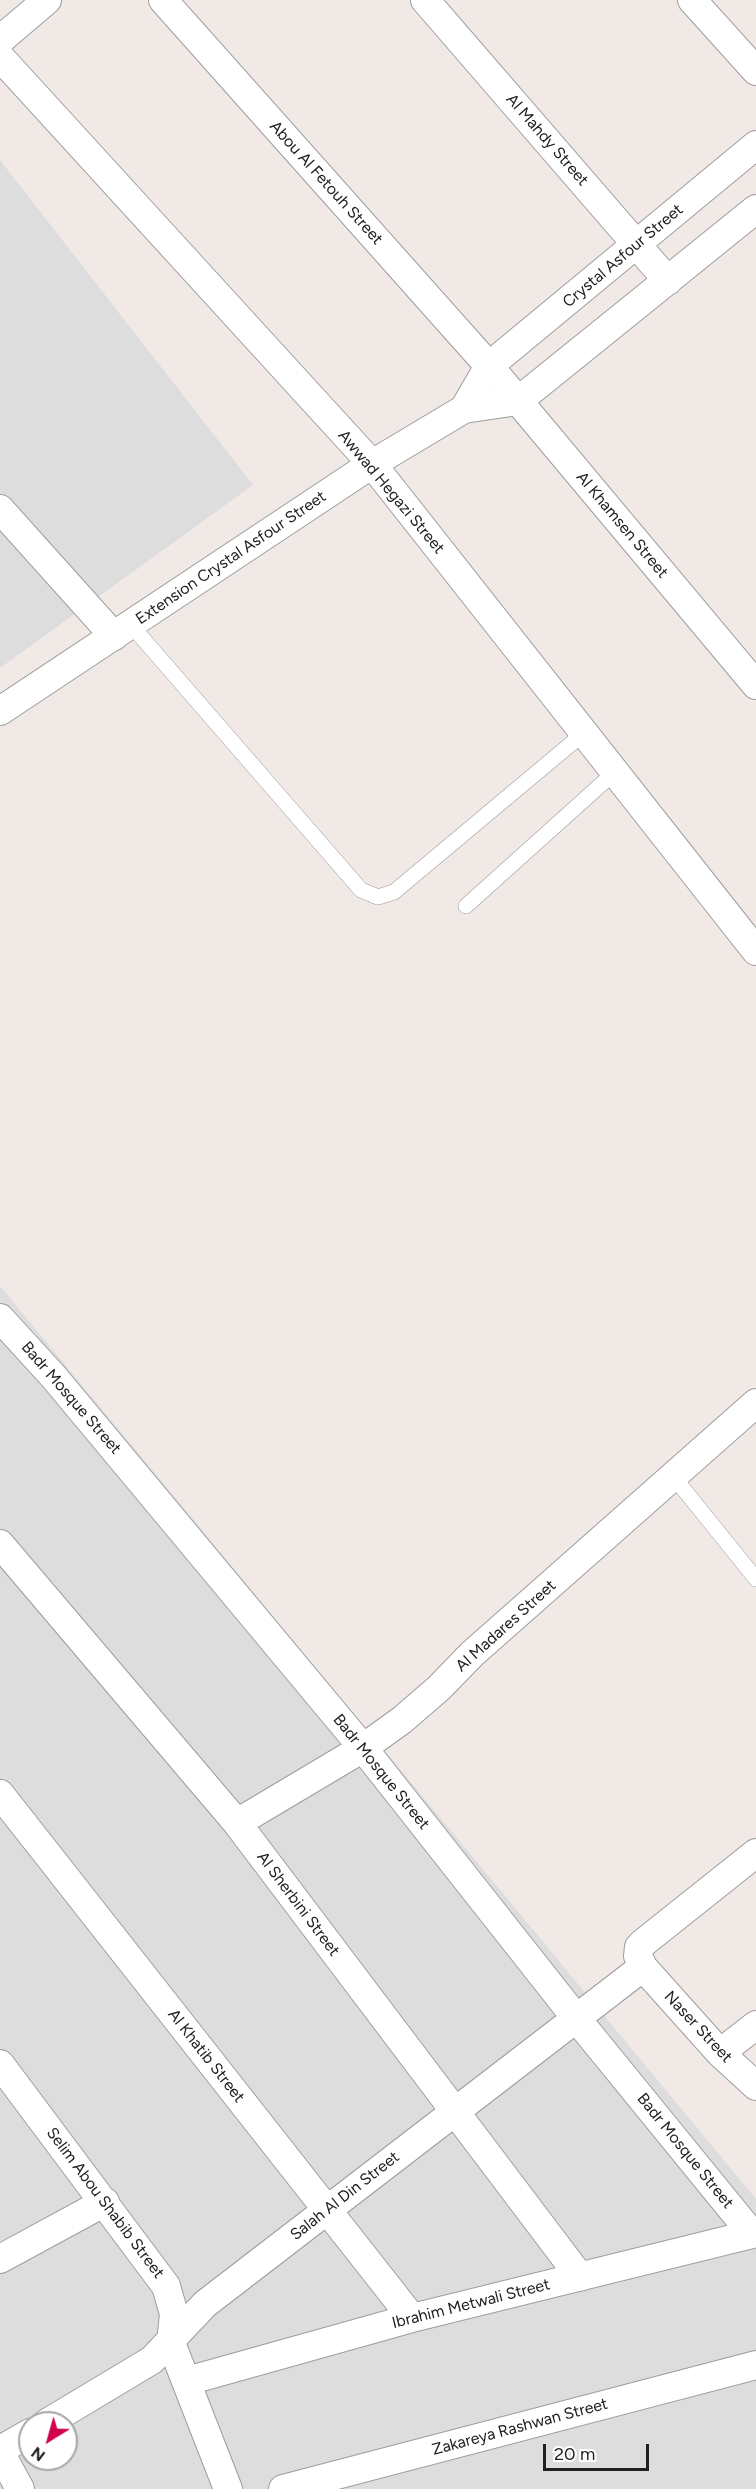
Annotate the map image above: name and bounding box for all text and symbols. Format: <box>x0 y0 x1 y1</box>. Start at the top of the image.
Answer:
street label: Al Mahdy Street <box>502 90 592 190</box>
street label: Abou Al Fetouh Street <box>265 117 387 249</box>
street label: Crystal Asfour Street <box>559 200 687 312</box>
street label: Awwad Hegazi Street <box>334 426 448 558</box>
street label: Al Khamsen Street <box>572 468 672 582</box>
street label: Extension Crystal Asfour Street <box>132 487 330 629</box>
street label: Badr Mosque Street <box>17 1338 125 1458</box>
street label: Al Madares Street <box>452 1576 560 1676</box>
street label: Badr Mosque Street <box>329 1711 433 1833</box>
street label: Al Sherbini Street <box>253 1848 343 1960</box>
street label: Naser Street <box>660 1987 736 2067</box>
street label: Al Khatib Street <box>164 2006 248 2106</box>
street label: Badr Mosque Street <box>633 2090 737 2212</box>
street label: Selim Abou Shabib Street <box>42 2124 168 2282</box>
street label: Salah Al Din Street <box>287 2147 403 2245</box>
street label: Ibrahim Metwali Street <box>390 2275 552 2333</box>
street label: Zakareya Rashwan Street <box>430 2394 610 2460</box>
north arrow <box>18 2411 78 2471</box>
scale bar <box>546 2432 652 2470</box>
text: N <box>27 2443 49 2465</box>
text: 20 m <box>554 2443 595 2465</box>

